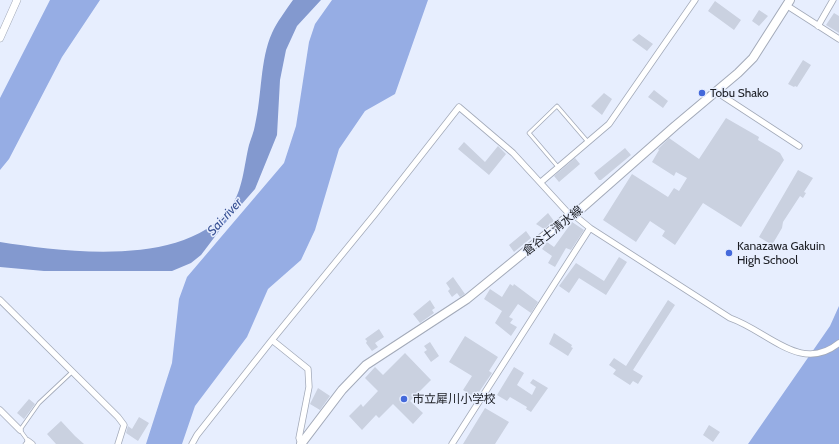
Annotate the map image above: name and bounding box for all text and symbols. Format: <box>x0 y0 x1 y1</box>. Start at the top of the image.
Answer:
place label: Tobu Shako <box>710 86 769 100</box>
marker: Tobu Shako <box>697 88 707 98</box>
water label: Sai-river <box>204 195 246 239</box>
street label: 倉谷土清水線 <box>520 203 586 259</box>
place label: Kanazawa Gakuin High School <box>737 239 825 267</box>
marker: Kanazawa Gakuin High School <box>724 248 734 258</box>
place label: 市立犀川小学校 <box>412 392 496 406</box>
marker: 市立犀川小学校 <box>399 394 409 404</box>

